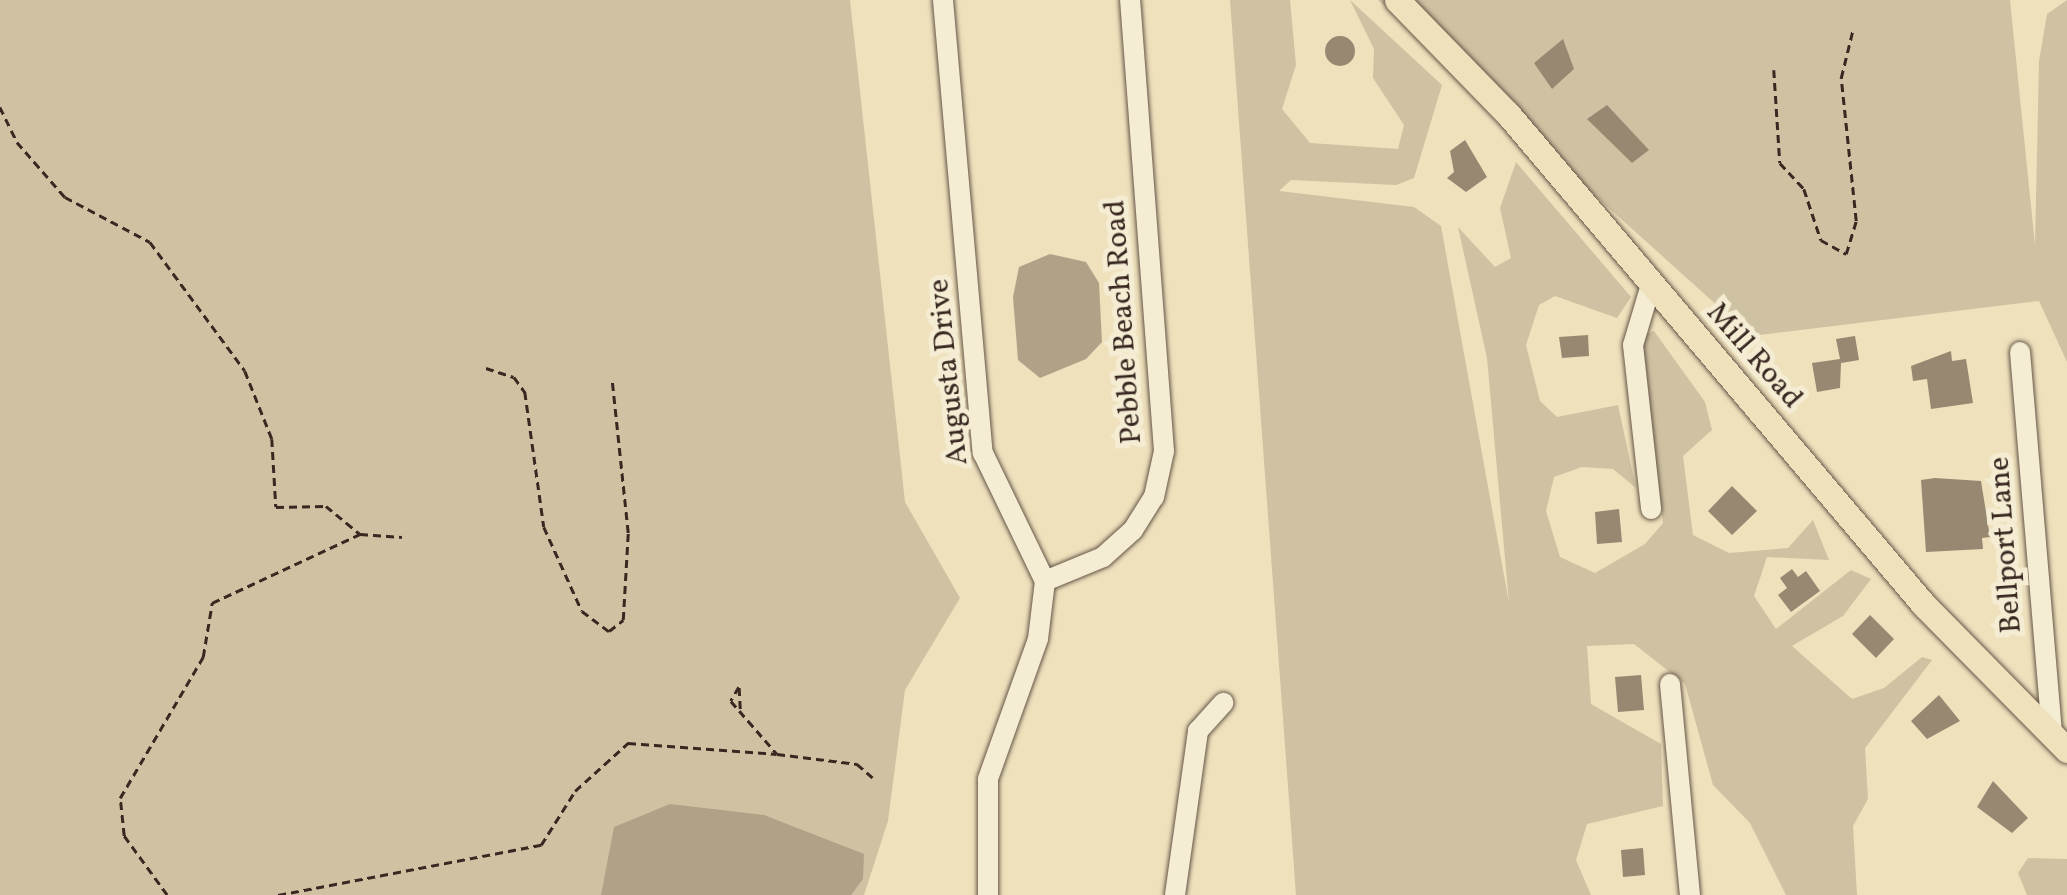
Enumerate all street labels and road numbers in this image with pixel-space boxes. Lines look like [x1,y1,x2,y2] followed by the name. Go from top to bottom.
[1098,199,1150,445] street label: Pebble Beach Road
[921,277,977,467] street label: Augusta Drive
[1698,296,1810,416] street label: Mill Road
[1982,455,2030,635] street label: Bellport Lane

